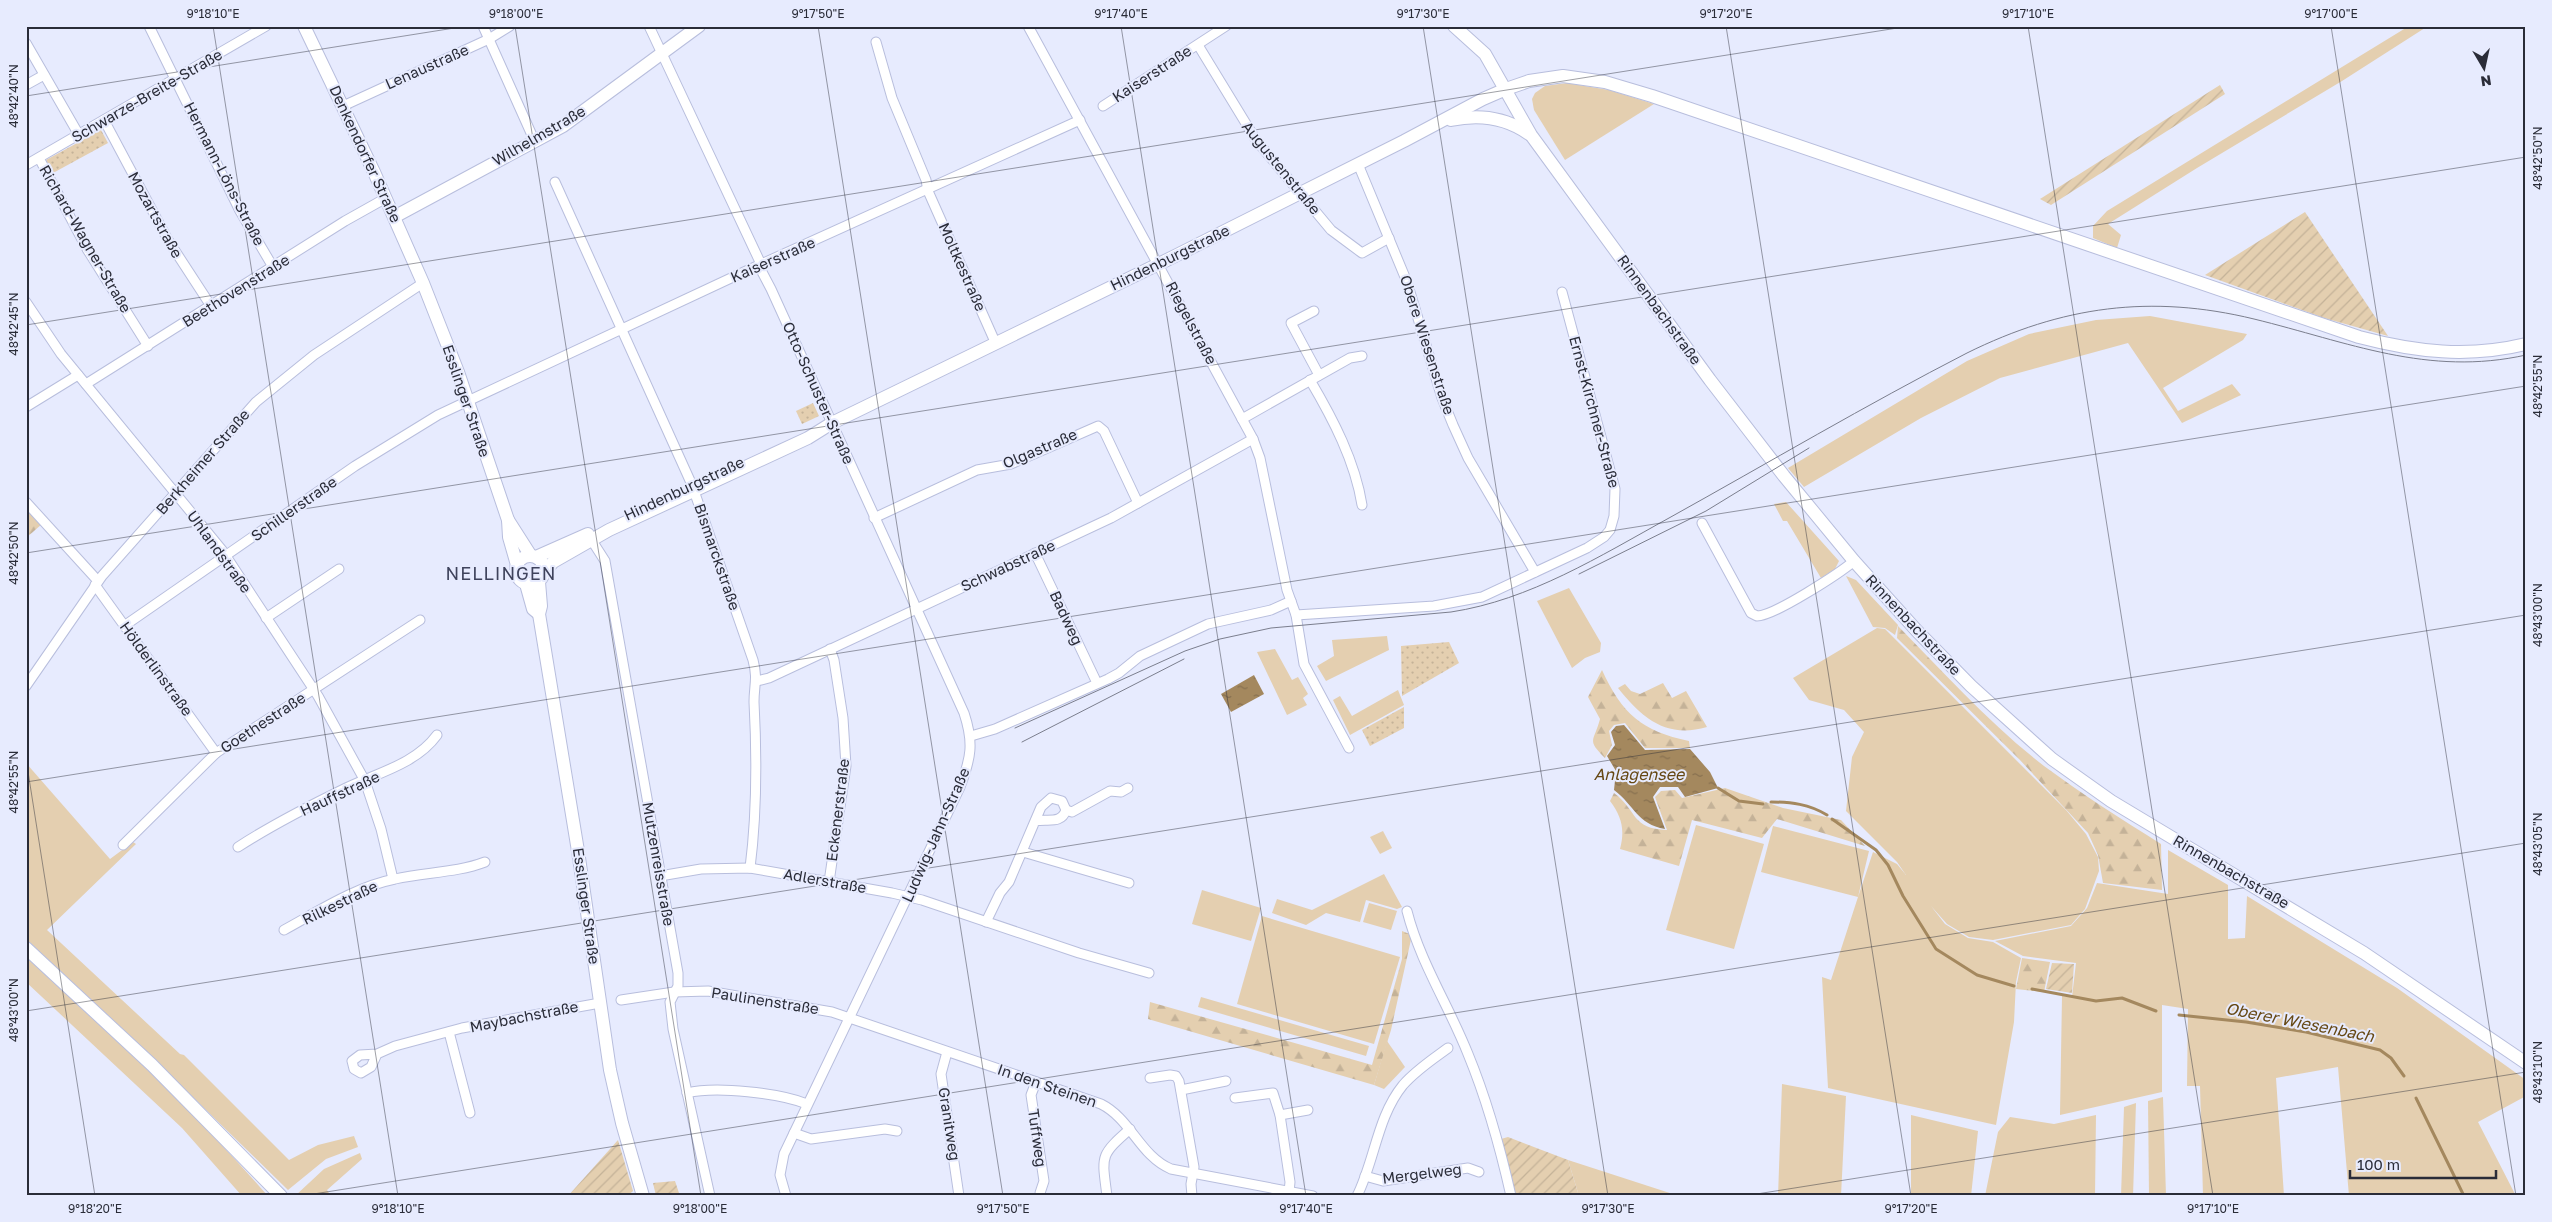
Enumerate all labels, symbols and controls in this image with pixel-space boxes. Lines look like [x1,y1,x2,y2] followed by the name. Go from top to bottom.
[187,6,239,21] text: 9°18'10"E
[489,6,543,21] text: 9°18'00"E
[791,6,845,21] text: 9°17'50"E
[1094,6,1148,21] text: 9°17'40"E
[1396,6,1450,21] text: 9°17'30"E
[1699,6,1753,21] text: 9°17'20"E
[2002,6,2054,21] text: 9°17'10"E
[2304,6,2358,21] text: 9°17'00"E
[382,40,471,92] street label: Lenaustraße
[1109,41,1195,105] street label: Kaiserstraße
[2460,42,2510,92] north arrow
[68,44,225,146] street label: Schwarze-Breite-Straße
[6,64,21,128] text: 48°42'40"N
[2480,72,2493,91] text: N
[326,82,406,225] street label: Denkendorfer Straße
[181,99,269,249] street label: Hermann-Löns-Straße
[489,101,589,169] street label: Wilhelmstraße
[1239,117,1325,218] street label: Augustenstraße
[2530,126,2545,190] text: 48°42'50"N
[36,161,136,316] street label: Richard-Wagner-Straße
[125,168,187,261] street label: Mozartstraße
[935,220,991,314] street label: Moltkestraße
[1107,220,1232,294] street label: Hindenburgstraße
[727,232,818,286] street label: Kaiserstraße
[179,250,293,330] street label: Beethovenstraße
[1614,251,1706,368] street label: Rinnenbachstraße
[1397,273,1459,417] street label: Obere Wiesenstraße
[1163,278,1221,367] street label: Riegelstraße
[6,292,21,356] text: 48°42'45"N
[779,319,859,467] street label: Otto-Schuster-Straße
[1566,334,1624,490] street label: Ernst-Kirchner-Straße
[439,342,495,459] street label: Esslinger Straße
[2530,355,2545,417] text: 48°42'55"N
[152,405,253,518] street label: Berkheimer Straße
[1000,424,1080,472] street label: Olgastraße
[621,452,747,524] street label: Hindenburgstraße
[247,472,340,544] street label: Schillerstraße
[691,501,745,613] street label: Bismarckstraße
[184,507,256,596] street label: Uhlandstraße
[6,521,21,585] text: 48°42'50"N
[958,535,1058,595] street label: Schwabstraße
[446,562,556,584] district label: NELLINGEN
[1862,570,1965,679] street label: Rinnenbachstraße
[2530,583,2545,647] text: 48°43'00"N
[1047,588,1087,648] street label: Badweg
[116,618,197,719] street label: Hölderlinstraße
[217,688,309,756] street label: Goethestraße
[6,751,21,813] text: 48°42'55"N
[822,757,852,862] street label: Eckenerstraße
[897,764,973,905] street label: Ludwig-Jahn-Straße
[1594,764,1686,784] water label: Anlagensee
[297,767,382,819] street label: Hauffstraße
[639,800,679,928] street label: Mutzenreisstraße
[2530,812,2545,876] text: 48°43'05"N
[2170,831,2293,912] street label: Rinnenbachstraße
[570,846,604,966] street label: Esslinger Straße
[782,864,868,896] street label: Adlerstraße
[299,876,380,928] street label: Rilkestraße
[6,978,21,1042] text: 48°43'00"N
[710,983,821,1017] street label: Paulinenstraße
[468,997,580,1035] street label: Maybachstraße
[2224,998,2377,1046] water label: Oberer Wiesenbach
[2530,1041,2545,1103] text: 48°43'10"N
[995,1060,1099,1110] street label: In den Steinen
[935,1086,965,1162] street label: Granitweg
[1025,1108,1051,1168] street label: Tuffweg
[2350,1147,2496,1179] scale bar
[2357,1155,2400,1173] text: 100 m
[1381,1159,1463,1187] street label: Mergelweg
[68,1201,122,1216] text: 9°18'20"E
[372,1201,424,1216] text: 9°18'10"E
[673,1201,727,1216] text: 9°18'00"E
[976,1201,1030,1216] text: 9°17'50"E
[1279,1201,1333,1216] text: 9°17'40"E
[1581,1201,1635,1216] text: 9°17'30"E
[1884,1201,1938,1216] text: 9°17'20"E
[2187,1201,2239,1216] text: 9°17'10"E

